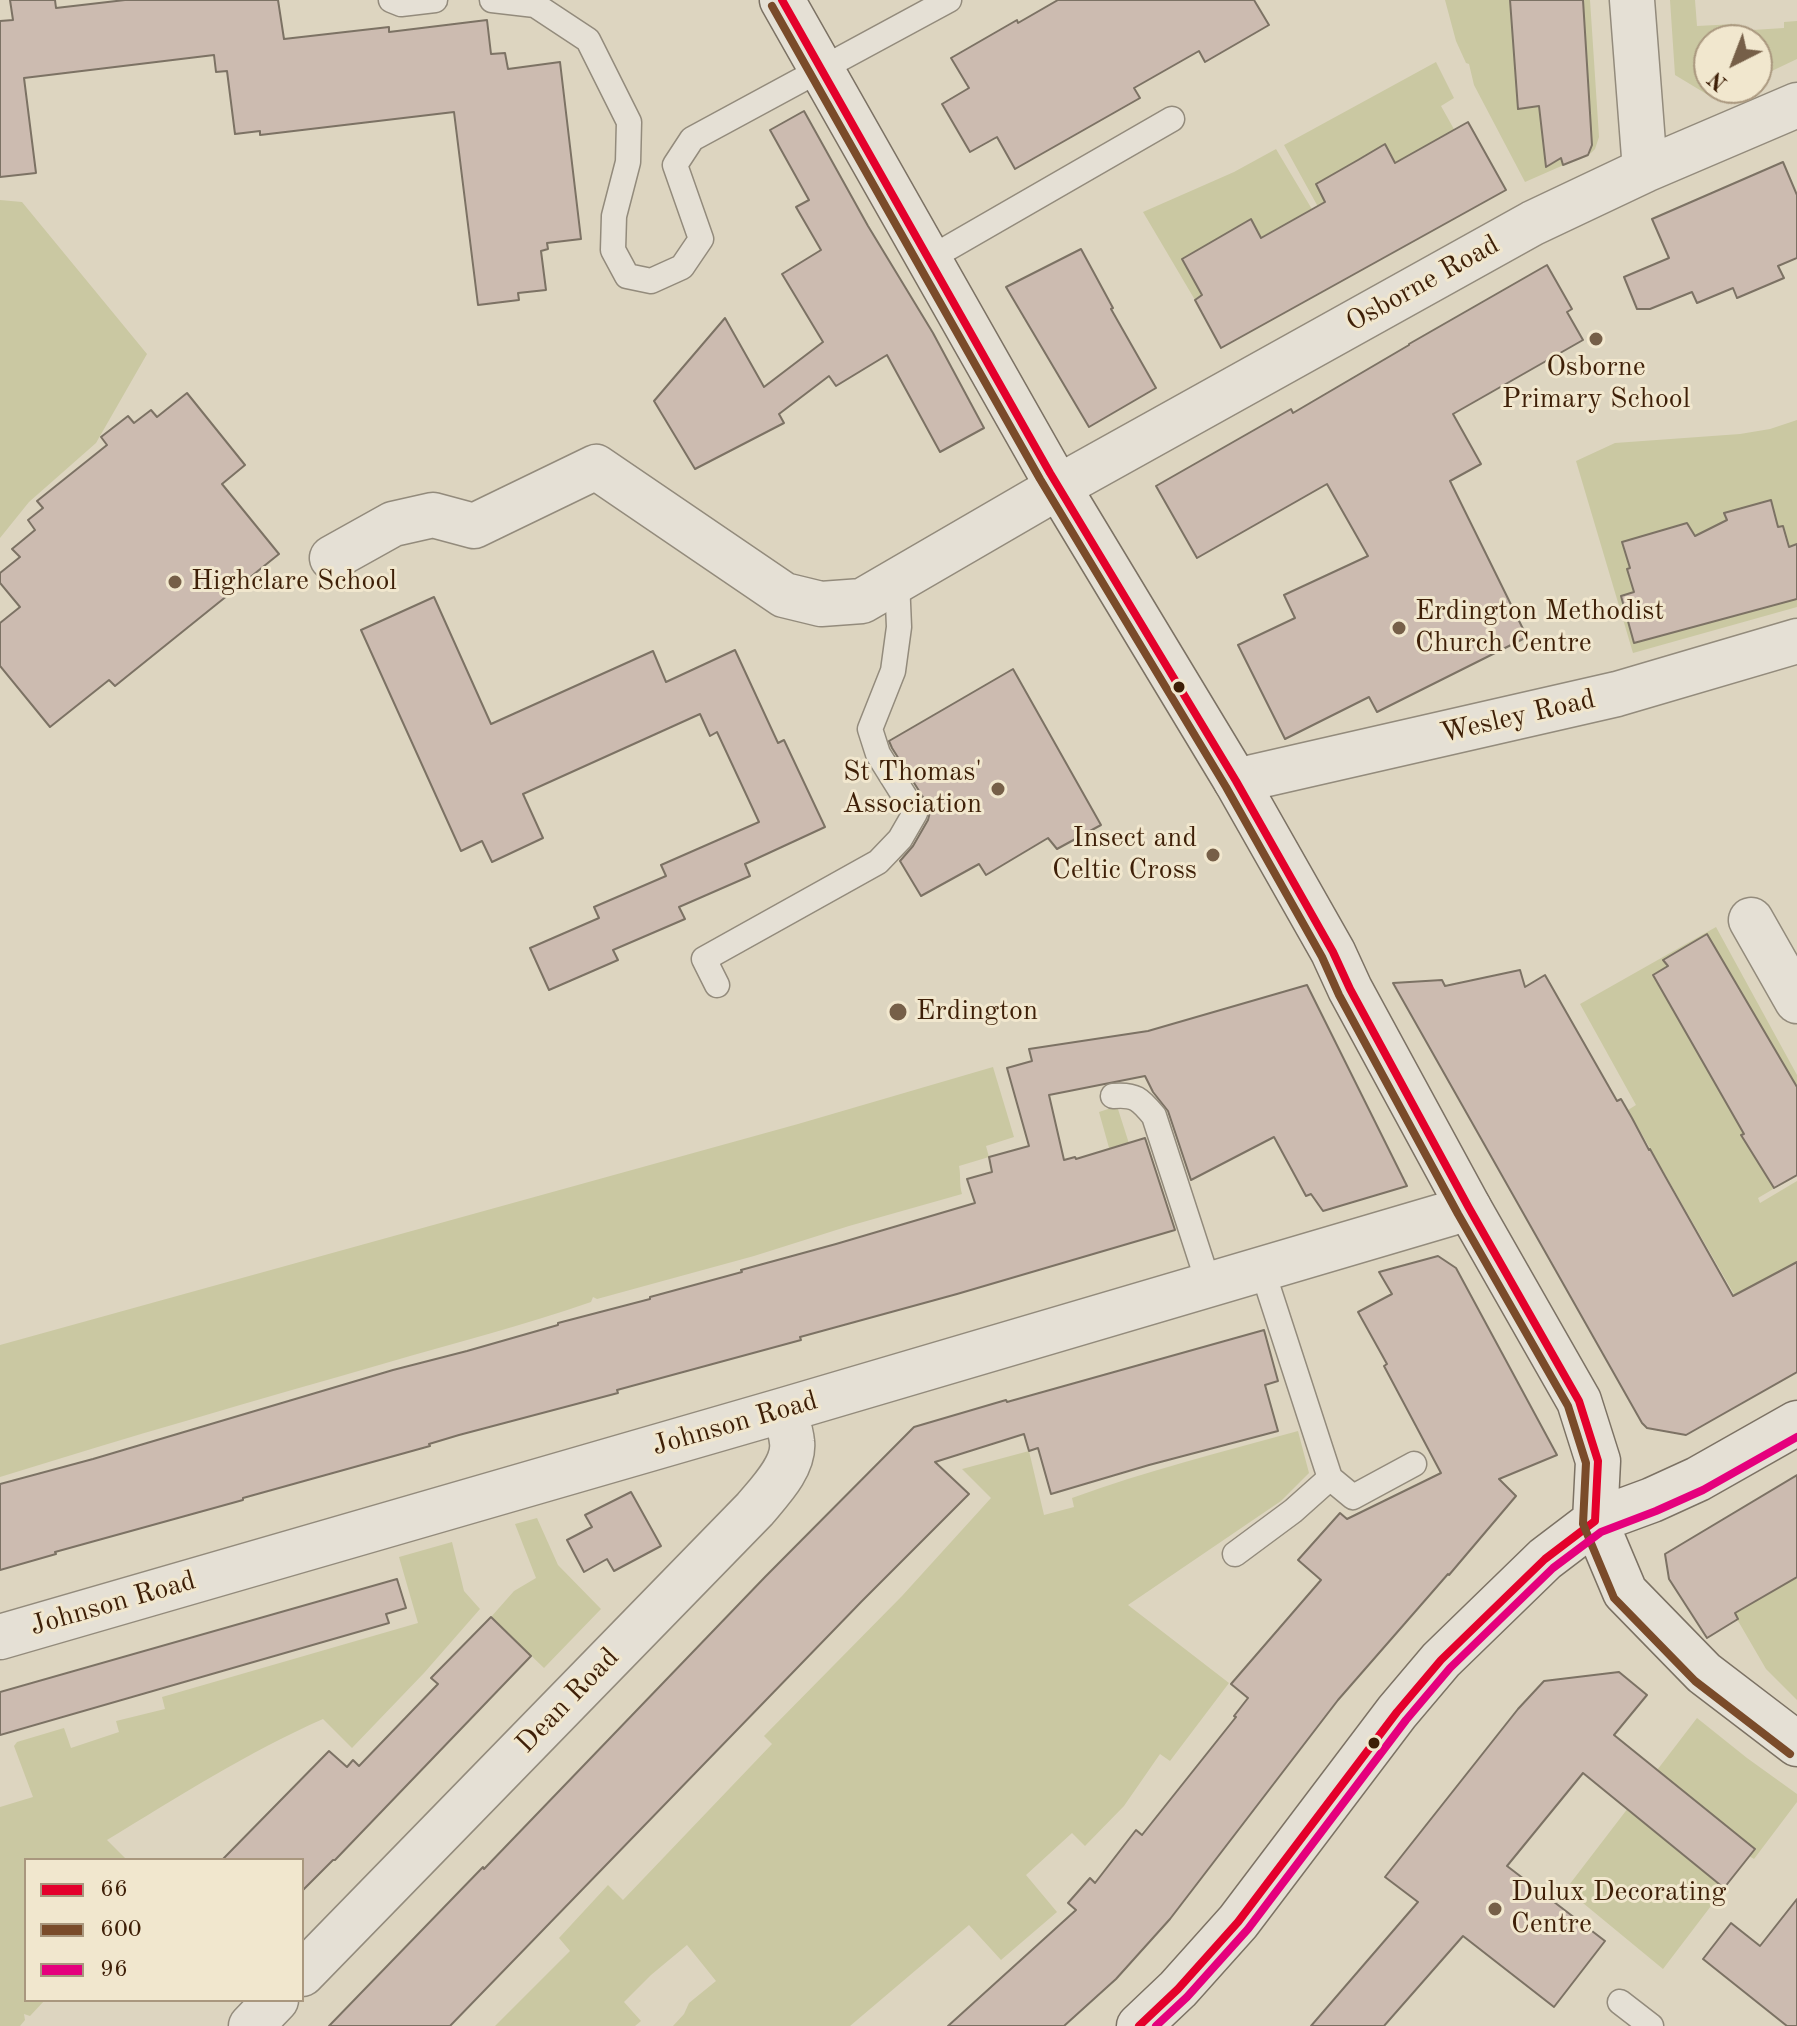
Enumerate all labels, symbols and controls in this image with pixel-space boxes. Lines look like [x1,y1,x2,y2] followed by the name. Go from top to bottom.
[1693,24,1773,104] north arrow
[1705,67,1732,94] text: N
[1341,228,1505,340] street label: Osborne Road
[1587,330,1605,348] marker: Osborne Primary School
[1502,351,1690,417] place label: Osborne Primary School
[191,565,397,599] place label: Highclare School
[166,573,184,591] marker: Highclare School
[1415,595,1664,661] place label: Erdington Methodist Church Centre
[1390,619,1408,637] marker: Erdington Methodist Church Centre
[1171,679,1187,695] unlabelled marker
[1437,683,1599,751] street label: Wesley Road
[842,756,982,822] place label: St Thomas' Association
[989,780,1007,798] marker: St Thomas' Association
[1052,822,1197,888] place label: Insect and Celtic Cross
[1204,846,1222,864] marker: Insect and Celtic Cross
[916,995,1038,1029] place label: Erdington
[887,1001,909,1023] marker: Erdington
[648,1384,822,1464] street label: Johnson Road
[26,1564,200,1644] street label: Johnson Road
[509,1641,627,1761] street label: Dean Road
[1366,1735,1382,1751] unlabelled marker
[24,1858,304,2002] legend
[1511,1876,1726,1942] place label: Dulux Decorating Centre
[100,1878,128,1902] text: 66
[1486,1900,1504,1918] marker: Dulux Decorating Centre
[100,1918,142,1942] text: 600
[100,1958,128,1982] text: 96

